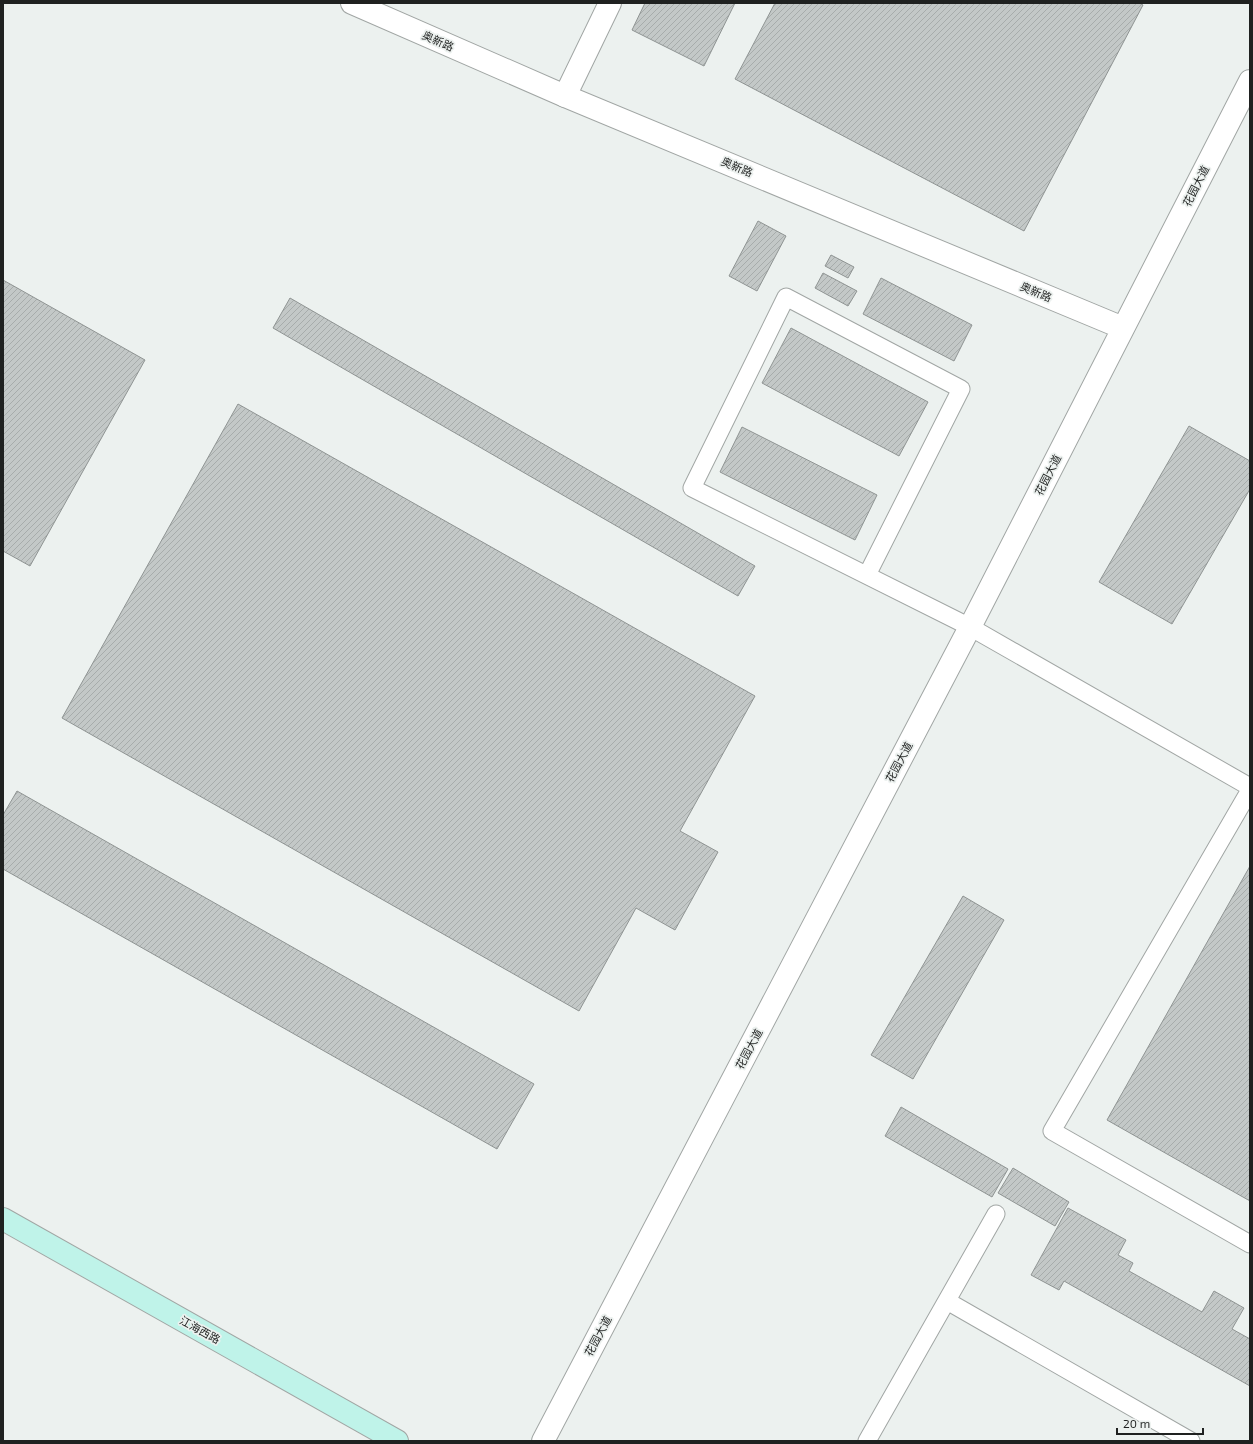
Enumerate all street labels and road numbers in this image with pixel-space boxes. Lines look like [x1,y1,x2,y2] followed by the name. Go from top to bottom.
[420,28,456,53] street label: 奥新路
[719,154,755,179] street label: 奥新路
[1180,163,1211,208] street label: 花园大道
[1018,279,1054,304] street label: 奥新路
[1032,452,1063,497] street label: 花园大道
[882,739,915,784] street label: 花园大道
[732,1026,765,1071] street label: 花园大道
[178,1313,223,1346] street label: 江海西路
[581,1313,614,1358] street label: 花园大道

